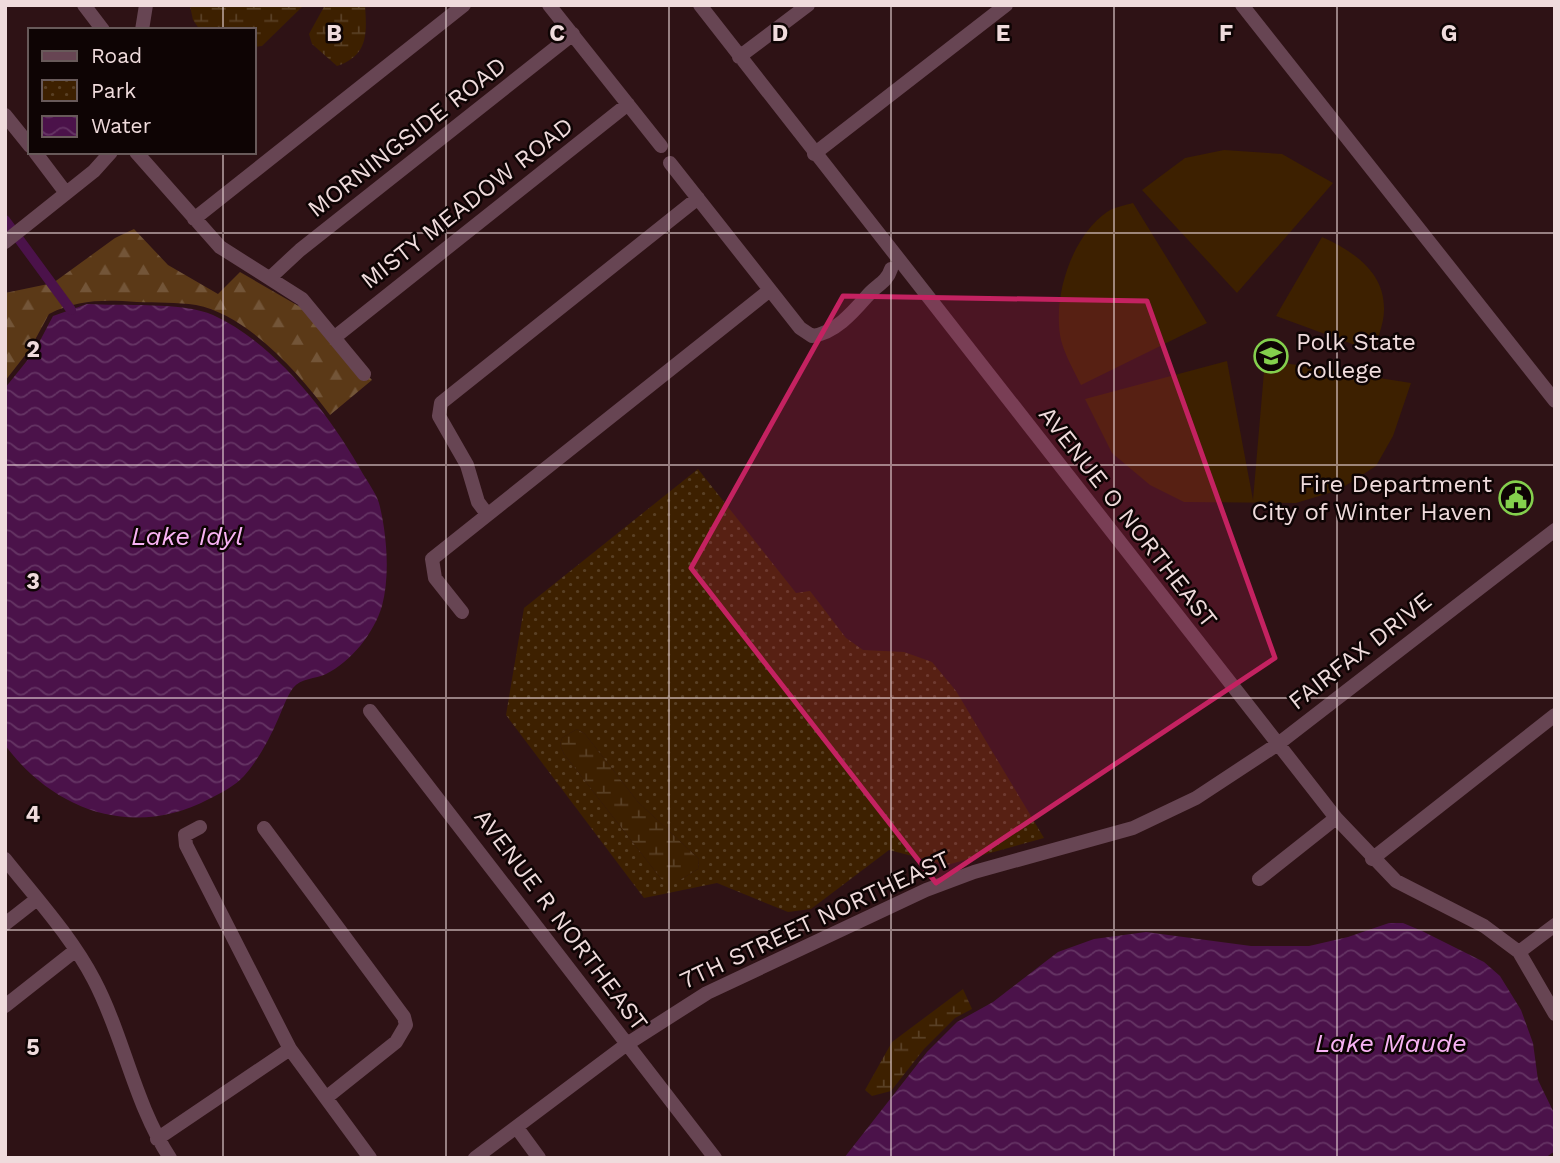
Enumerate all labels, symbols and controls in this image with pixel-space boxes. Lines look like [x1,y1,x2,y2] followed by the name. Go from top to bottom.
[326,20,342,47] text: B
[549,20,565,47] text: C
[772,20,788,47] text: D
[996,20,1010,47] text: E
[1219,20,1233,47] text: F
[1441,20,1457,47] text: G
[28,28,256,154] legend
[91,43,142,68] text: Road
[302,51,512,223] street label: MORNINGSIDE ROAD
[91,78,136,103] text: Park
[355,111,579,295] street label: MISTY MEADOW ROAD
[91,113,152,138] text: Water
[1296,328,1416,384] place label: Polk State College
[26,336,40,363] text: 2
[1252,337,1290,375] school or university icon: Polk State College
[1033,401,1223,633] street label: AVENUE O NORTHEAST
[1252,470,1492,526] place label: Fire Department City of Winter Haven
[1497,479,1535,517] public building icon: Fire Department City of Winter Haven
[131,521,243,551] water label: Lake Idyl
[26,568,40,595] text: 3
[1283,586,1437,716] street label: FAIRFAX DRIVE
[26,801,41,828] text: 4
[468,803,654,1037] street label: AVENUE R NORTHEAST
[675,845,955,995] street label: 7TH STREET NORTHEAST
[1315,1028,1467,1058] water label: Lake Maude
[26,1034,40,1061] text: 5

